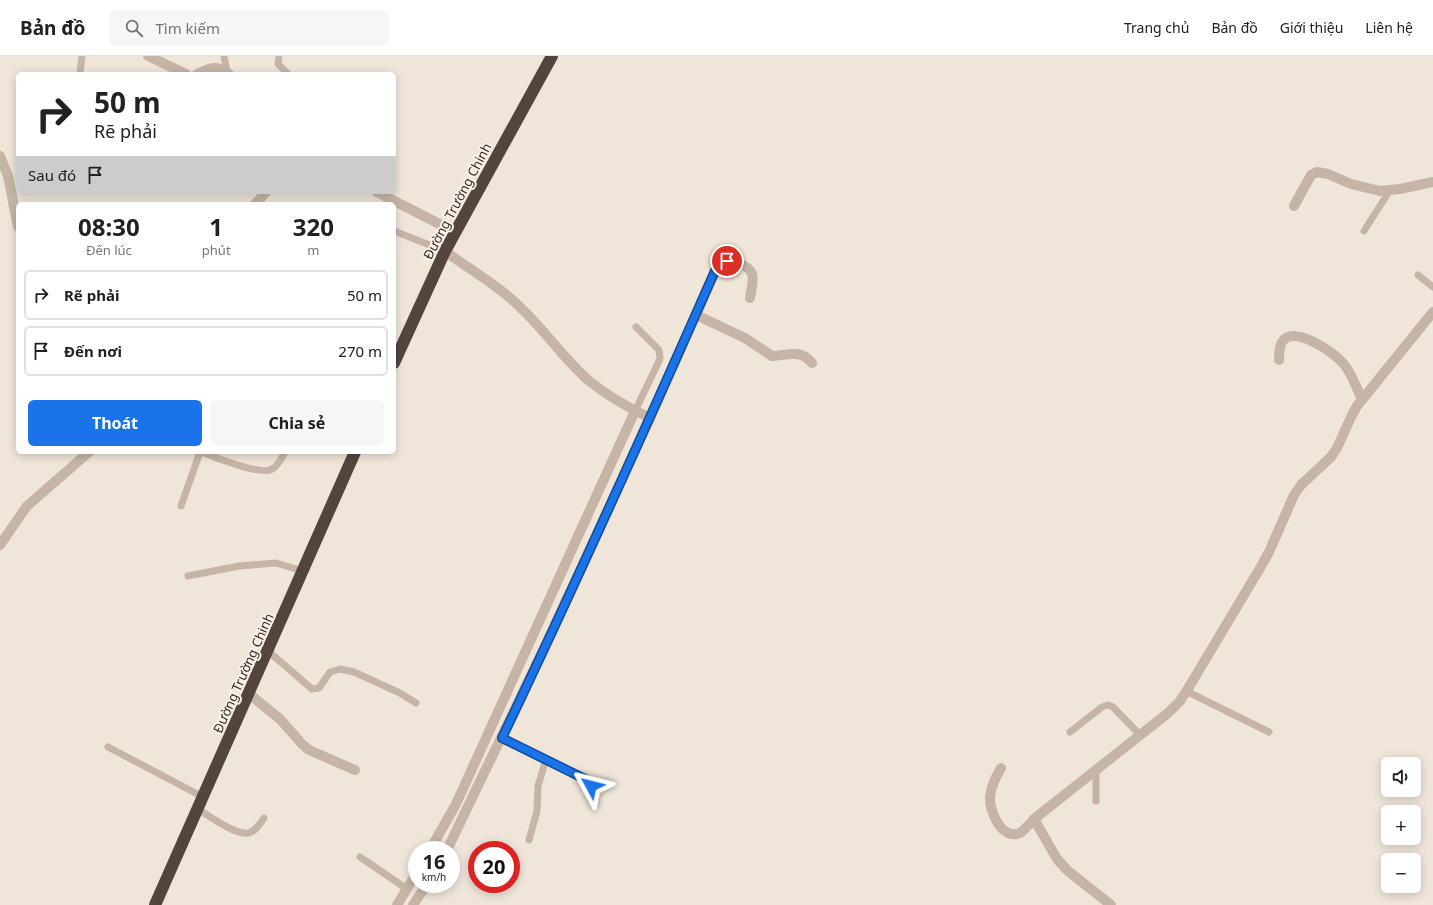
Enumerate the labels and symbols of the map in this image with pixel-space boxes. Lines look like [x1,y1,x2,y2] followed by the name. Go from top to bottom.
[419,140,495,262] street label: Đường Trường Chinh
[710,244,744,278] pin
[208,610,278,736] street label: Đường Trường Chinh
[570,765,612,807] position arrow
[468,841,520,893] speed limit sign: 20

